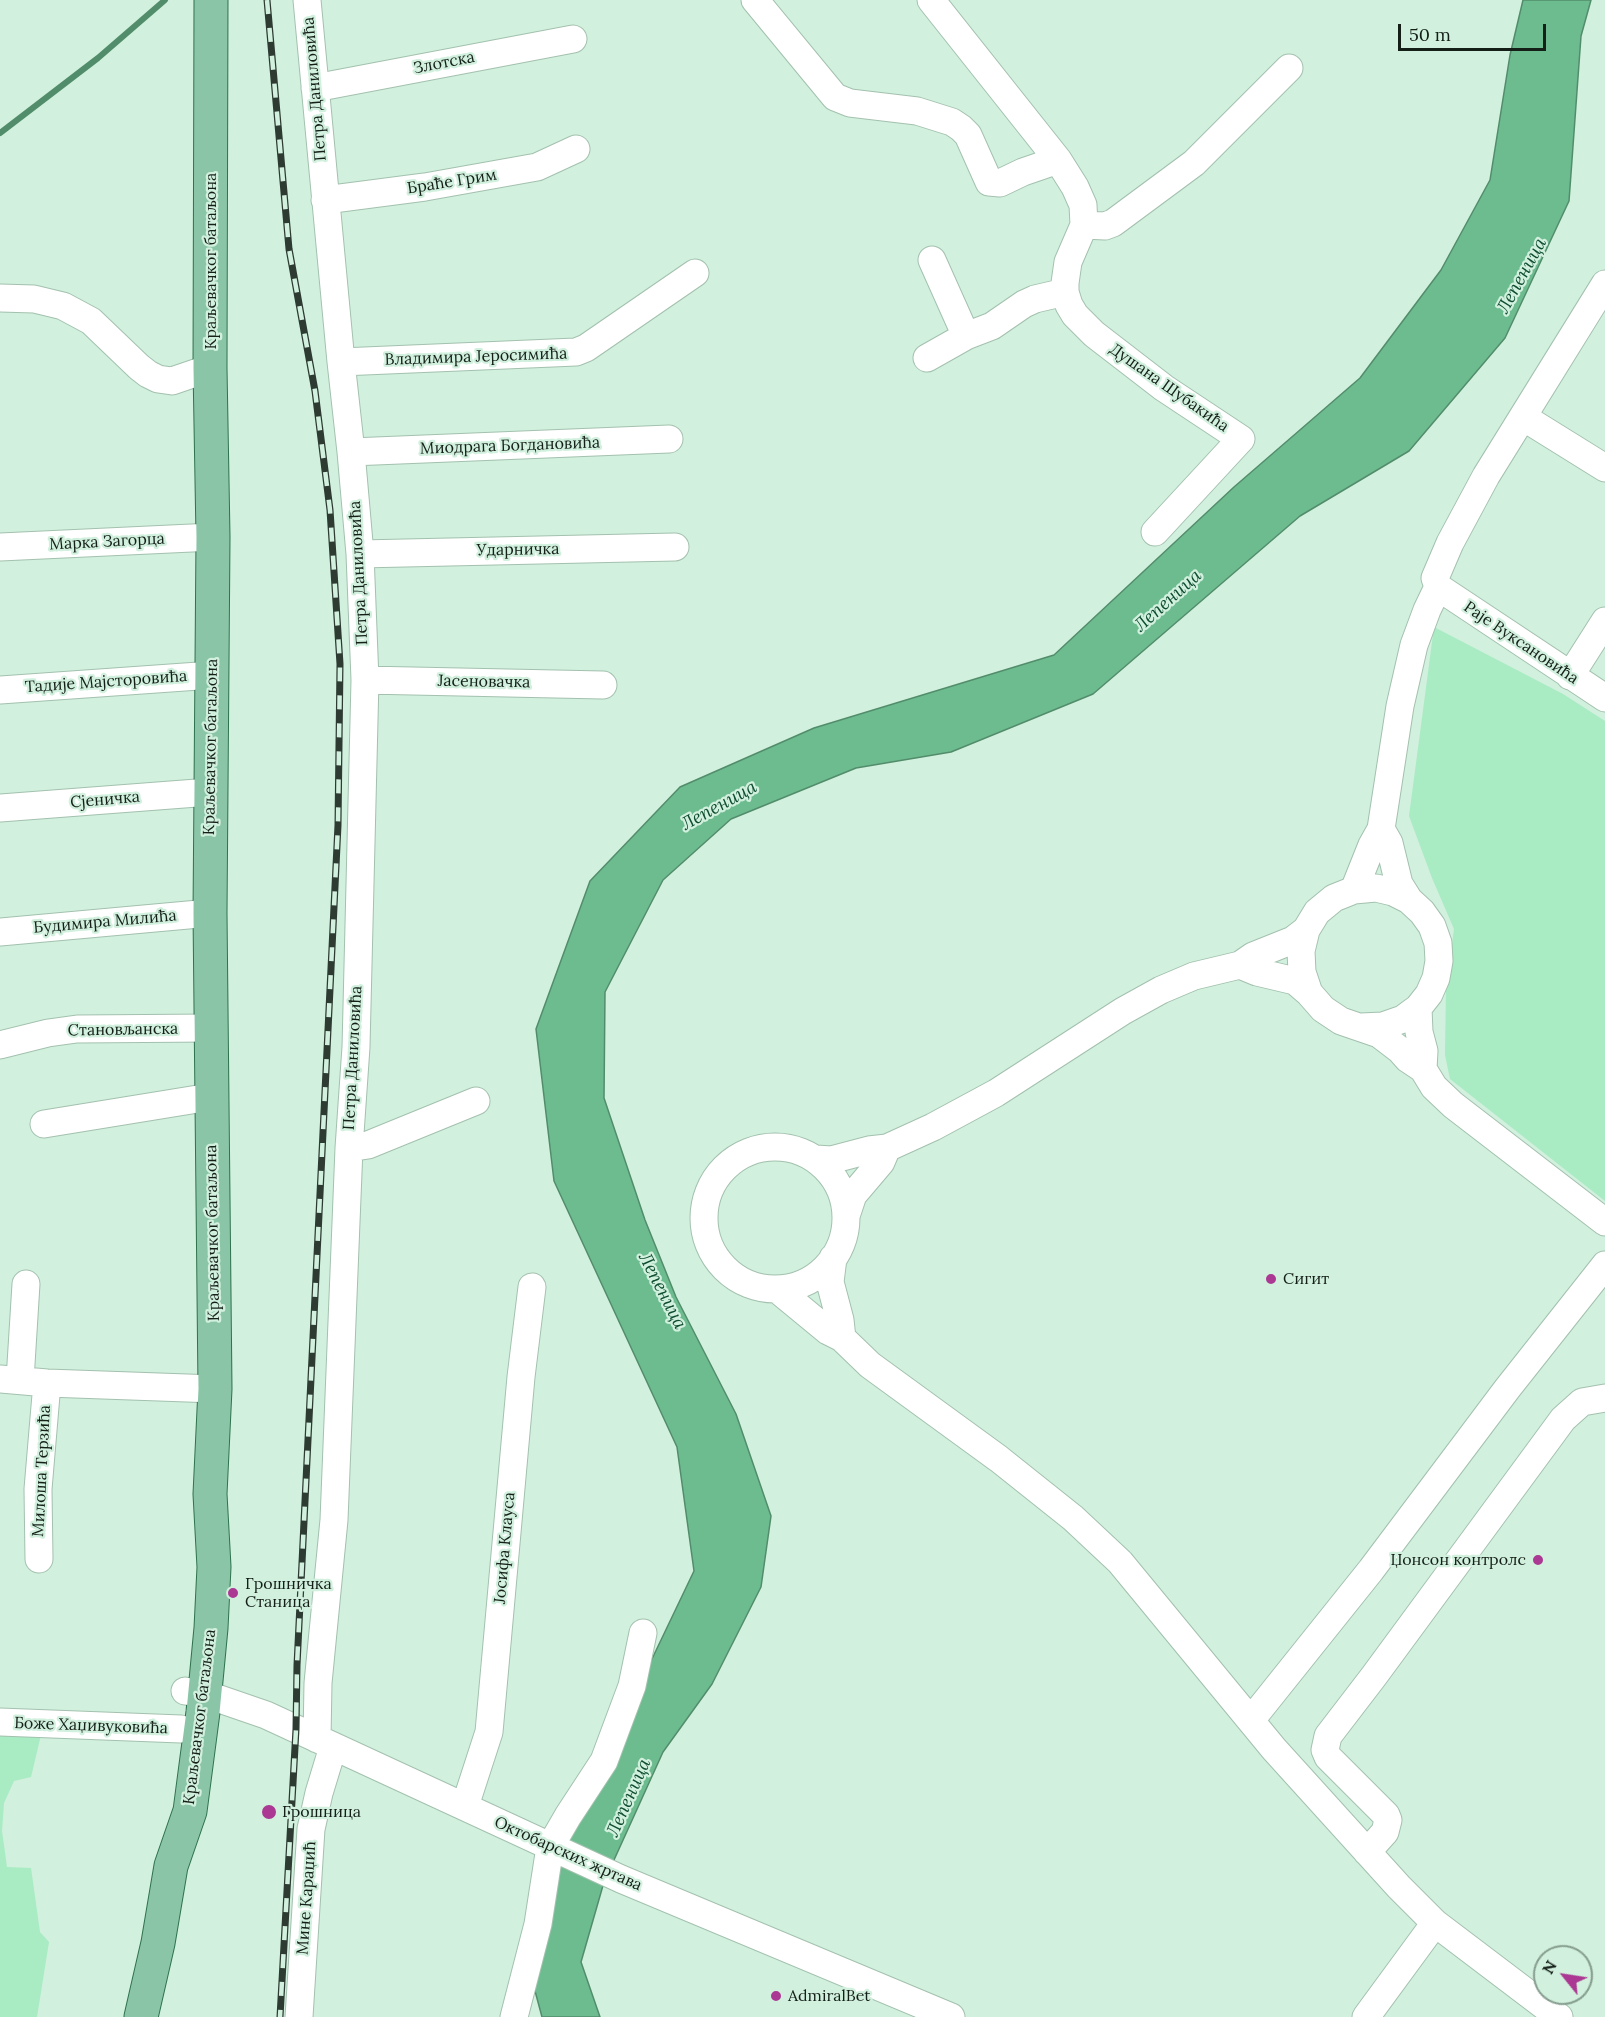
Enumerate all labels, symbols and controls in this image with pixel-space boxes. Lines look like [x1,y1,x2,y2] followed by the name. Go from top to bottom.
[1401,12,1550,50] scale bar
[299,16,331,162] street label: Петра Даниловића
[1409,23,1451,46] text: 50 m
[412,48,476,78] street label: Злотска
[406,165,498,199] street label: Браће Грим
[201,173,221,349] street label: Краљевачког батаљона
[1492,234,1552,318] water label: Лепеница
[1106,340,1232,436] street label: Душана Шубакића
[384,344,568,370] street label: Владимира Јеросимића
[420,433,600,459] street label: Миодрага Богдановића
[346,500,372,646] street label: Петра Даниловића
[49,529,165,555] street label: Марка Загорца
[476,540,560,560] street label: Ударничка
[1130,565,1206,637] water label: Лепеница
[1460,598,1582,688] street label: Раје Вуксановића
[200,658,222,836] street label: Краљевачког батаљона
[24,667,188,697] street label: Тадије Мајсторовића
[437,672,531,692] street label: Јасеновачка
[677,776,761,836] water label: Лепеница
[69,787,141,813] street label: Сјеничка
[33,906,177,938] street label: Будимира Милића
[340,985,366,1131] street label: Петра Даниловића
[68,1019,178,1041] street label: Становљанска
[202,1144,224,1322] street label: Краљевачког батаљона
[634,1249,690,1333] water label: Лепеница
[1283,1269,1329,1289] place label: Сигит
[1264,1272,1278,1286] marker: Сигит
[29,1404,55,1538] street label: Милоша Терзића
[491,1491,519,1605] street label: Јосифа Клауса
[1390,1550,1526,1570] place label: Џонсон контролс
[1531,1553,1545,1567] marker: Џонсон контролс
[245,1574,332,1612] place label: Грошничка Станица
[226,1586,240,1600] marker: Грошничка Станица
[180,1628,220,1806] street label: Краљевачког батаљона
[14,1714,168,1738] street label: Боже Хаџивуковића
[602,1756,656,1840] water label: Лепеница
[282,1802,361,1822] place label: Грошница
[260,1803,278,1821] marker: Грошница
[491,1813,645,1895] street label: Октобарских жртава
[293,1840,321,1956] street label: Мине Караџић
[1533,1945,1593,2005] north arrow
[1537,1957,1561,1977] text: N
[788,1986,870,2006] place label: AdmiralBet
[769,1989,783,2003] marker: AdmiralBet

